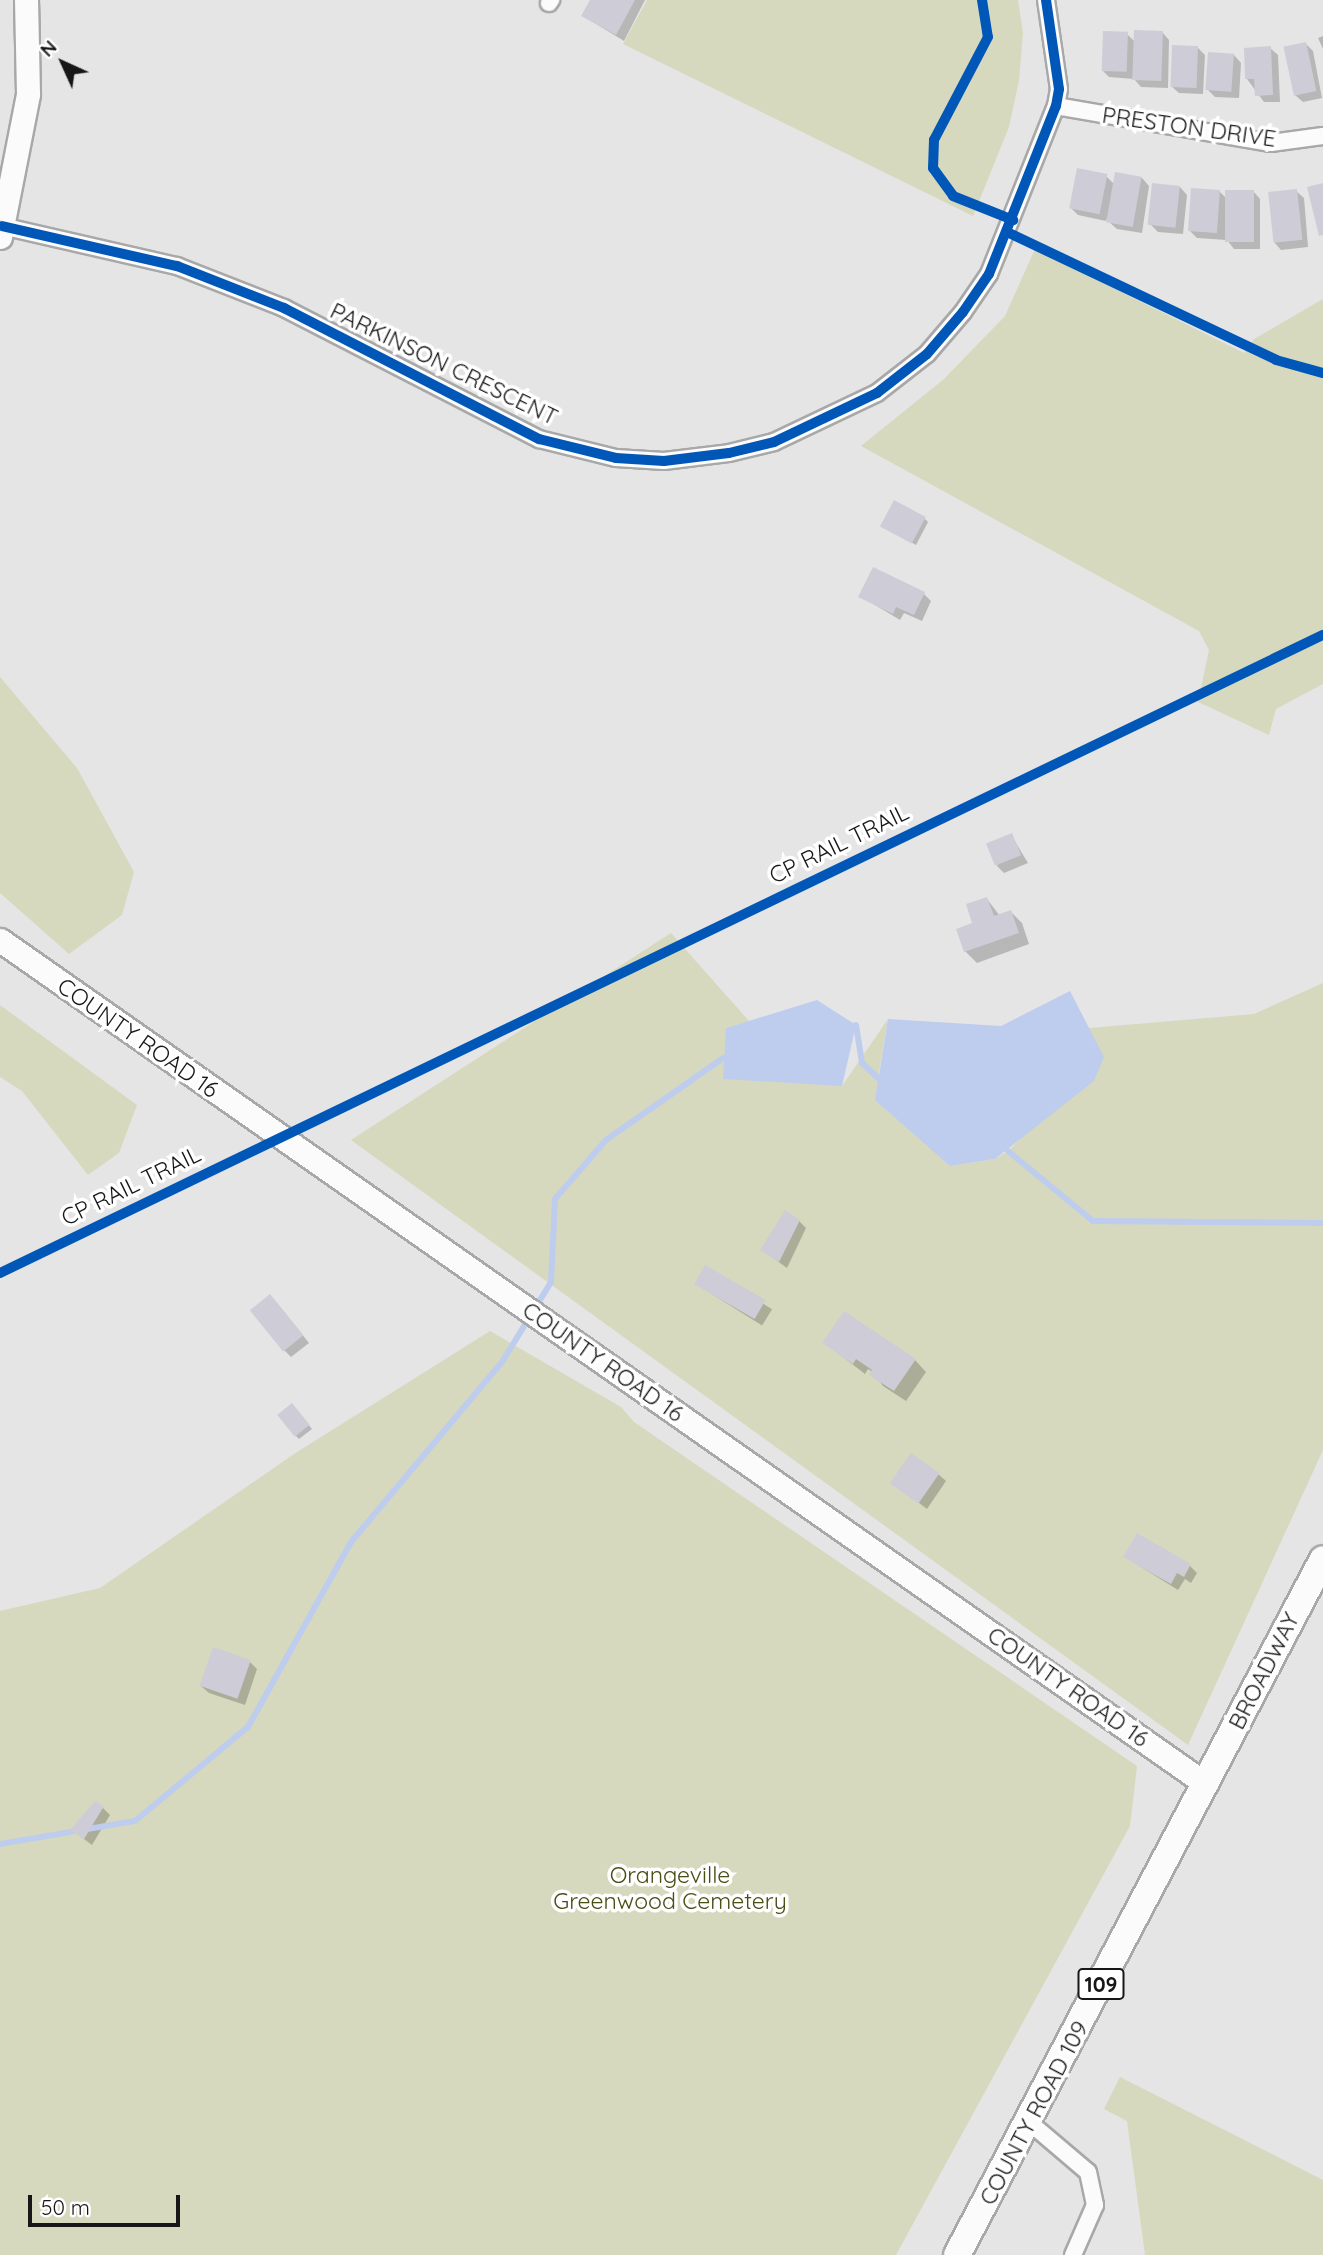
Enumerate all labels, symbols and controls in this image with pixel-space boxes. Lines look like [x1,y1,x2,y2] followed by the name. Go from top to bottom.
[28,28,98,98] north arrow
[35,35,62,62] text: N
[1100,101,1278,153] street label: PRESTON DRIVE
[326,297,562,431] street label: PARKINSON CRESCENT
[765,798,913,890] street label: CP RAIL TRAIL
[52,972,224,1104] street label: COUNTY ROAD 16
[57,1140,205,1232] street label: CP RAIL TRAIL
[517,1296,689,1428] street label: COUNTY ROAD 16
[1223,1608,1305,1734] street label: BROADWAY
[982,1621,1154,1753] street label: COUNTY ROAD 16
[553,1861,787,1915] park label: Orangeville Greenwood Cemetery
[1076,1966,1126,2002] road number: 109
[974,2016,1094,2210] street label: COUNTY ROAD 109
[32,2182,184,2226] scale bar
[41,2194,90,2220] text: 50 m

